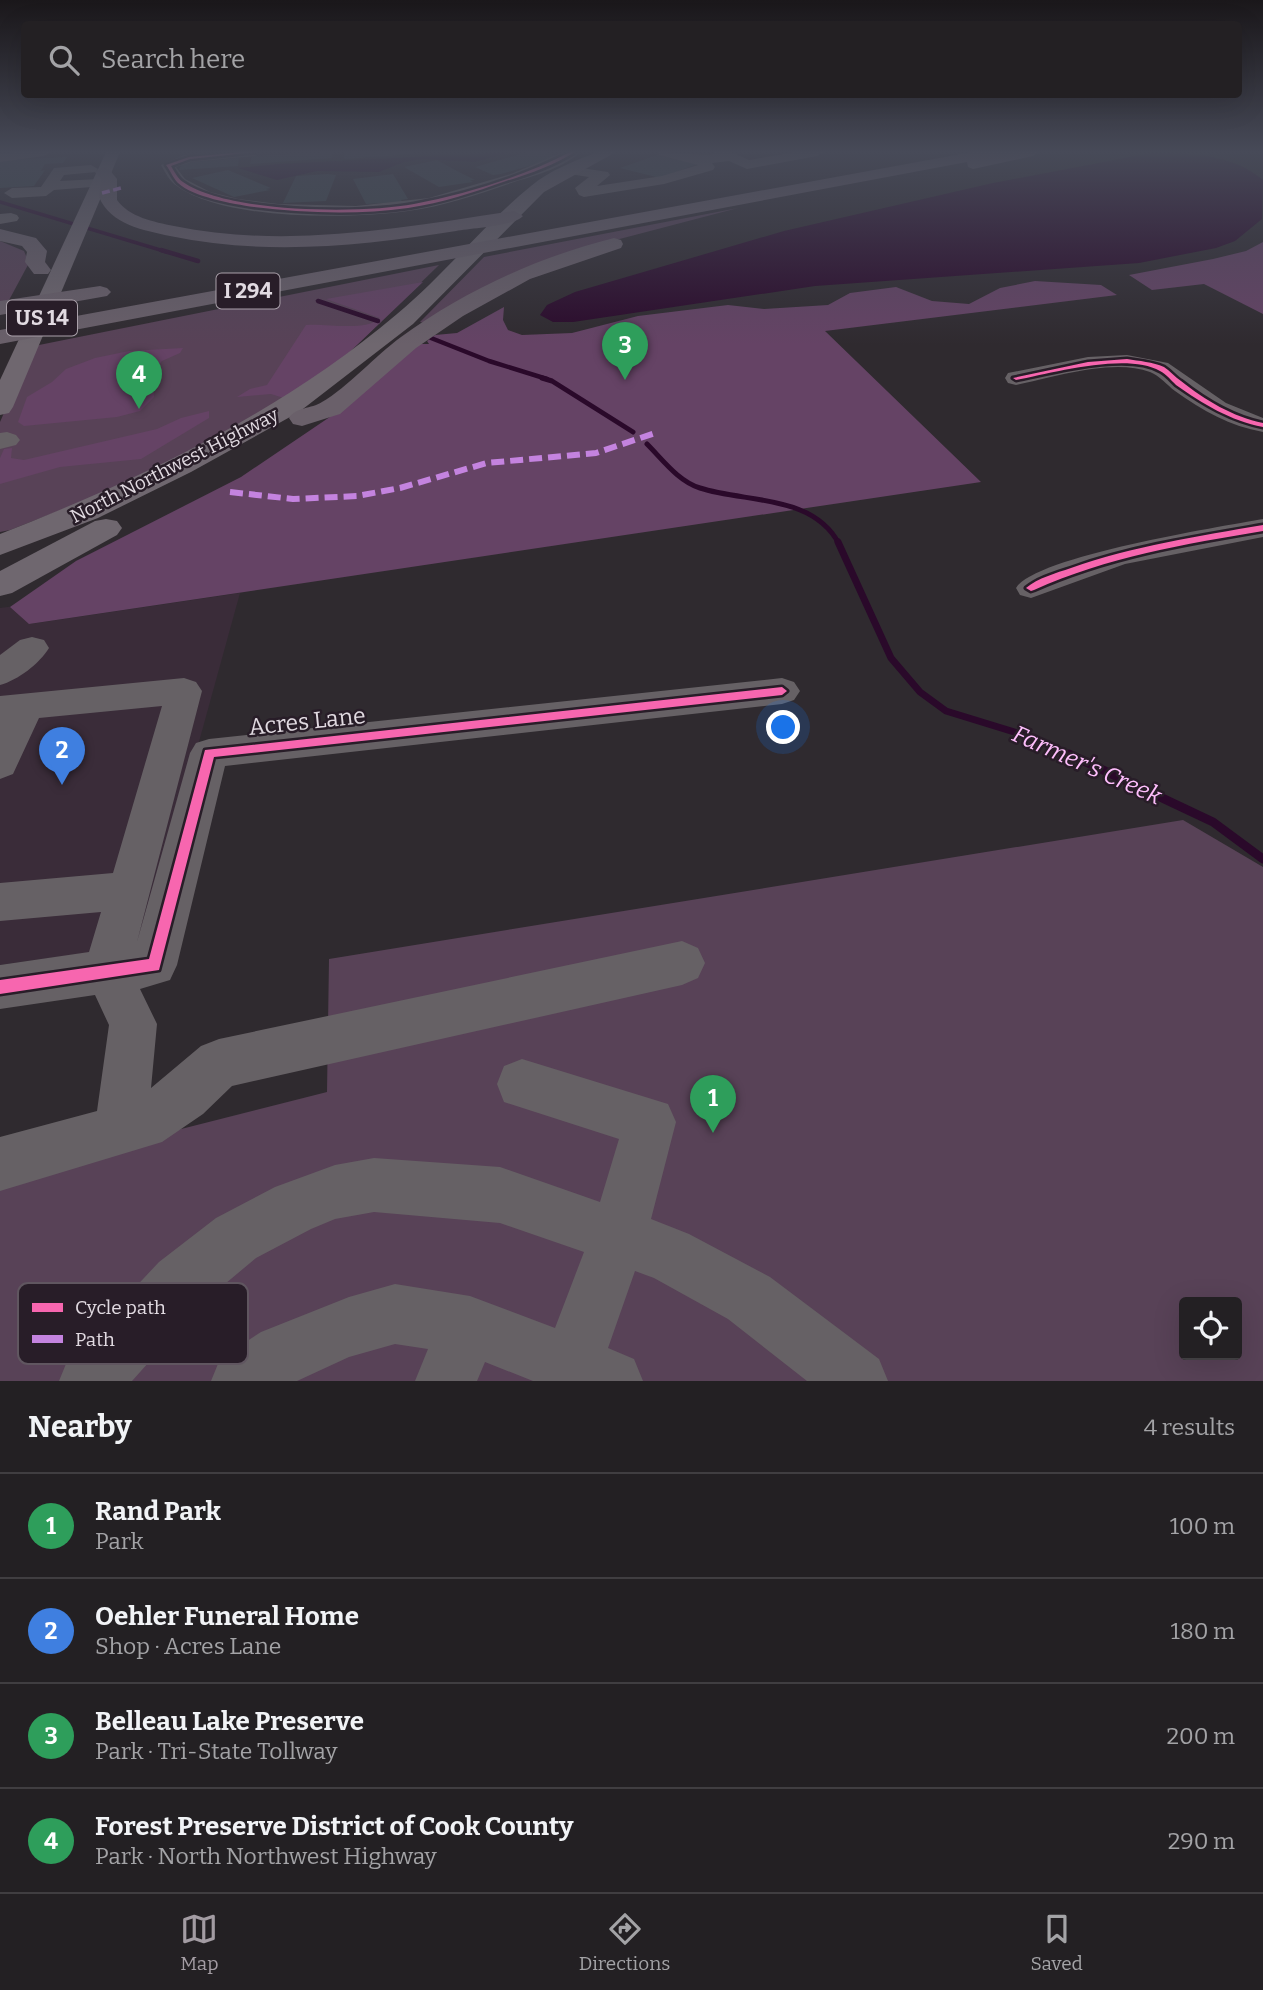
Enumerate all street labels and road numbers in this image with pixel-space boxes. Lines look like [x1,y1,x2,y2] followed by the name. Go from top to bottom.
[216,274,280,308] road number: I 294
[7,300,77,336] road number: US 14
[66,402,283,528] street label: North Northwest Highway
[247,701,367,741] street label: Acres Lane

